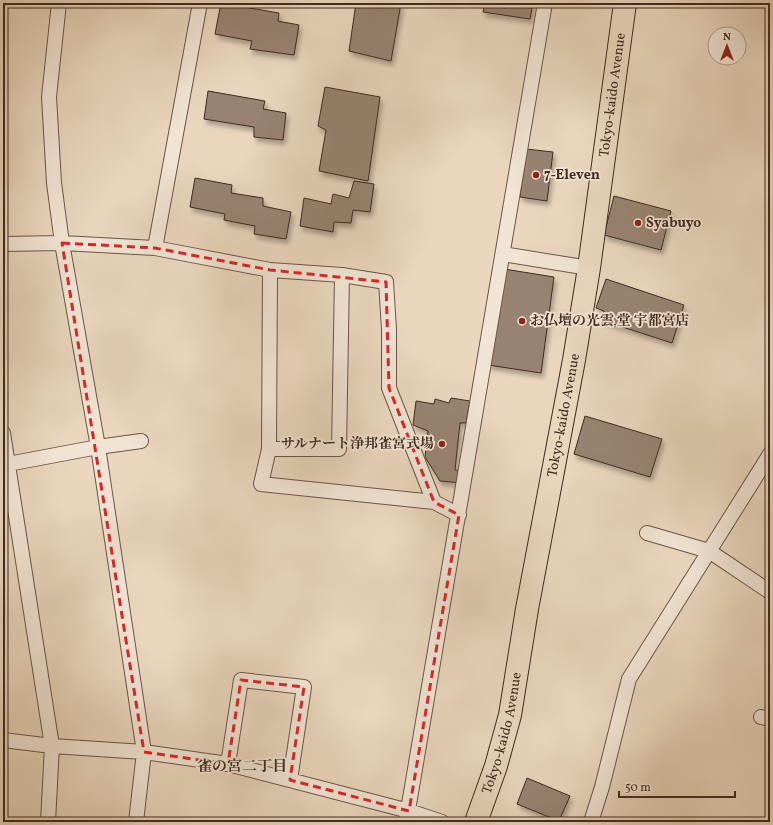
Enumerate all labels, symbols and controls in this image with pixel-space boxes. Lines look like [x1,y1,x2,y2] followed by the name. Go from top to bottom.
[707,26,747,66] north arrow
[723,30,731,45] text: N
[595,31,630,158] street label: Tokyo-kaido Avenue
[544,166,600,185] place label: 7-Eleven
[531,170,541,180] marker: 7-Eleven
[646,214,701,233] place label: Syabuyo
[633,218,643,228] marker: Syabuyo
[530,312,690,331] place label: お仏壇の光雲 堂 宇都宮店
[517,316,527,326] marker: お仏壇の光雲 堂 宇都宮店
[543,352,584,478] street label: Tokyo-kaido Avenue
[281,435,434,454] place label: サルナート浄邦雀宮式場
[437,439,447,449] marker: サルナート浄邦雀宮式場
[477,670,526,797] street label: Tokyo-kaido Avenue
[197,757,287,778] district label: 雀の宮二丁目
[619,773,735,799] scale bar
[625,780,651,796] text: 50 m

